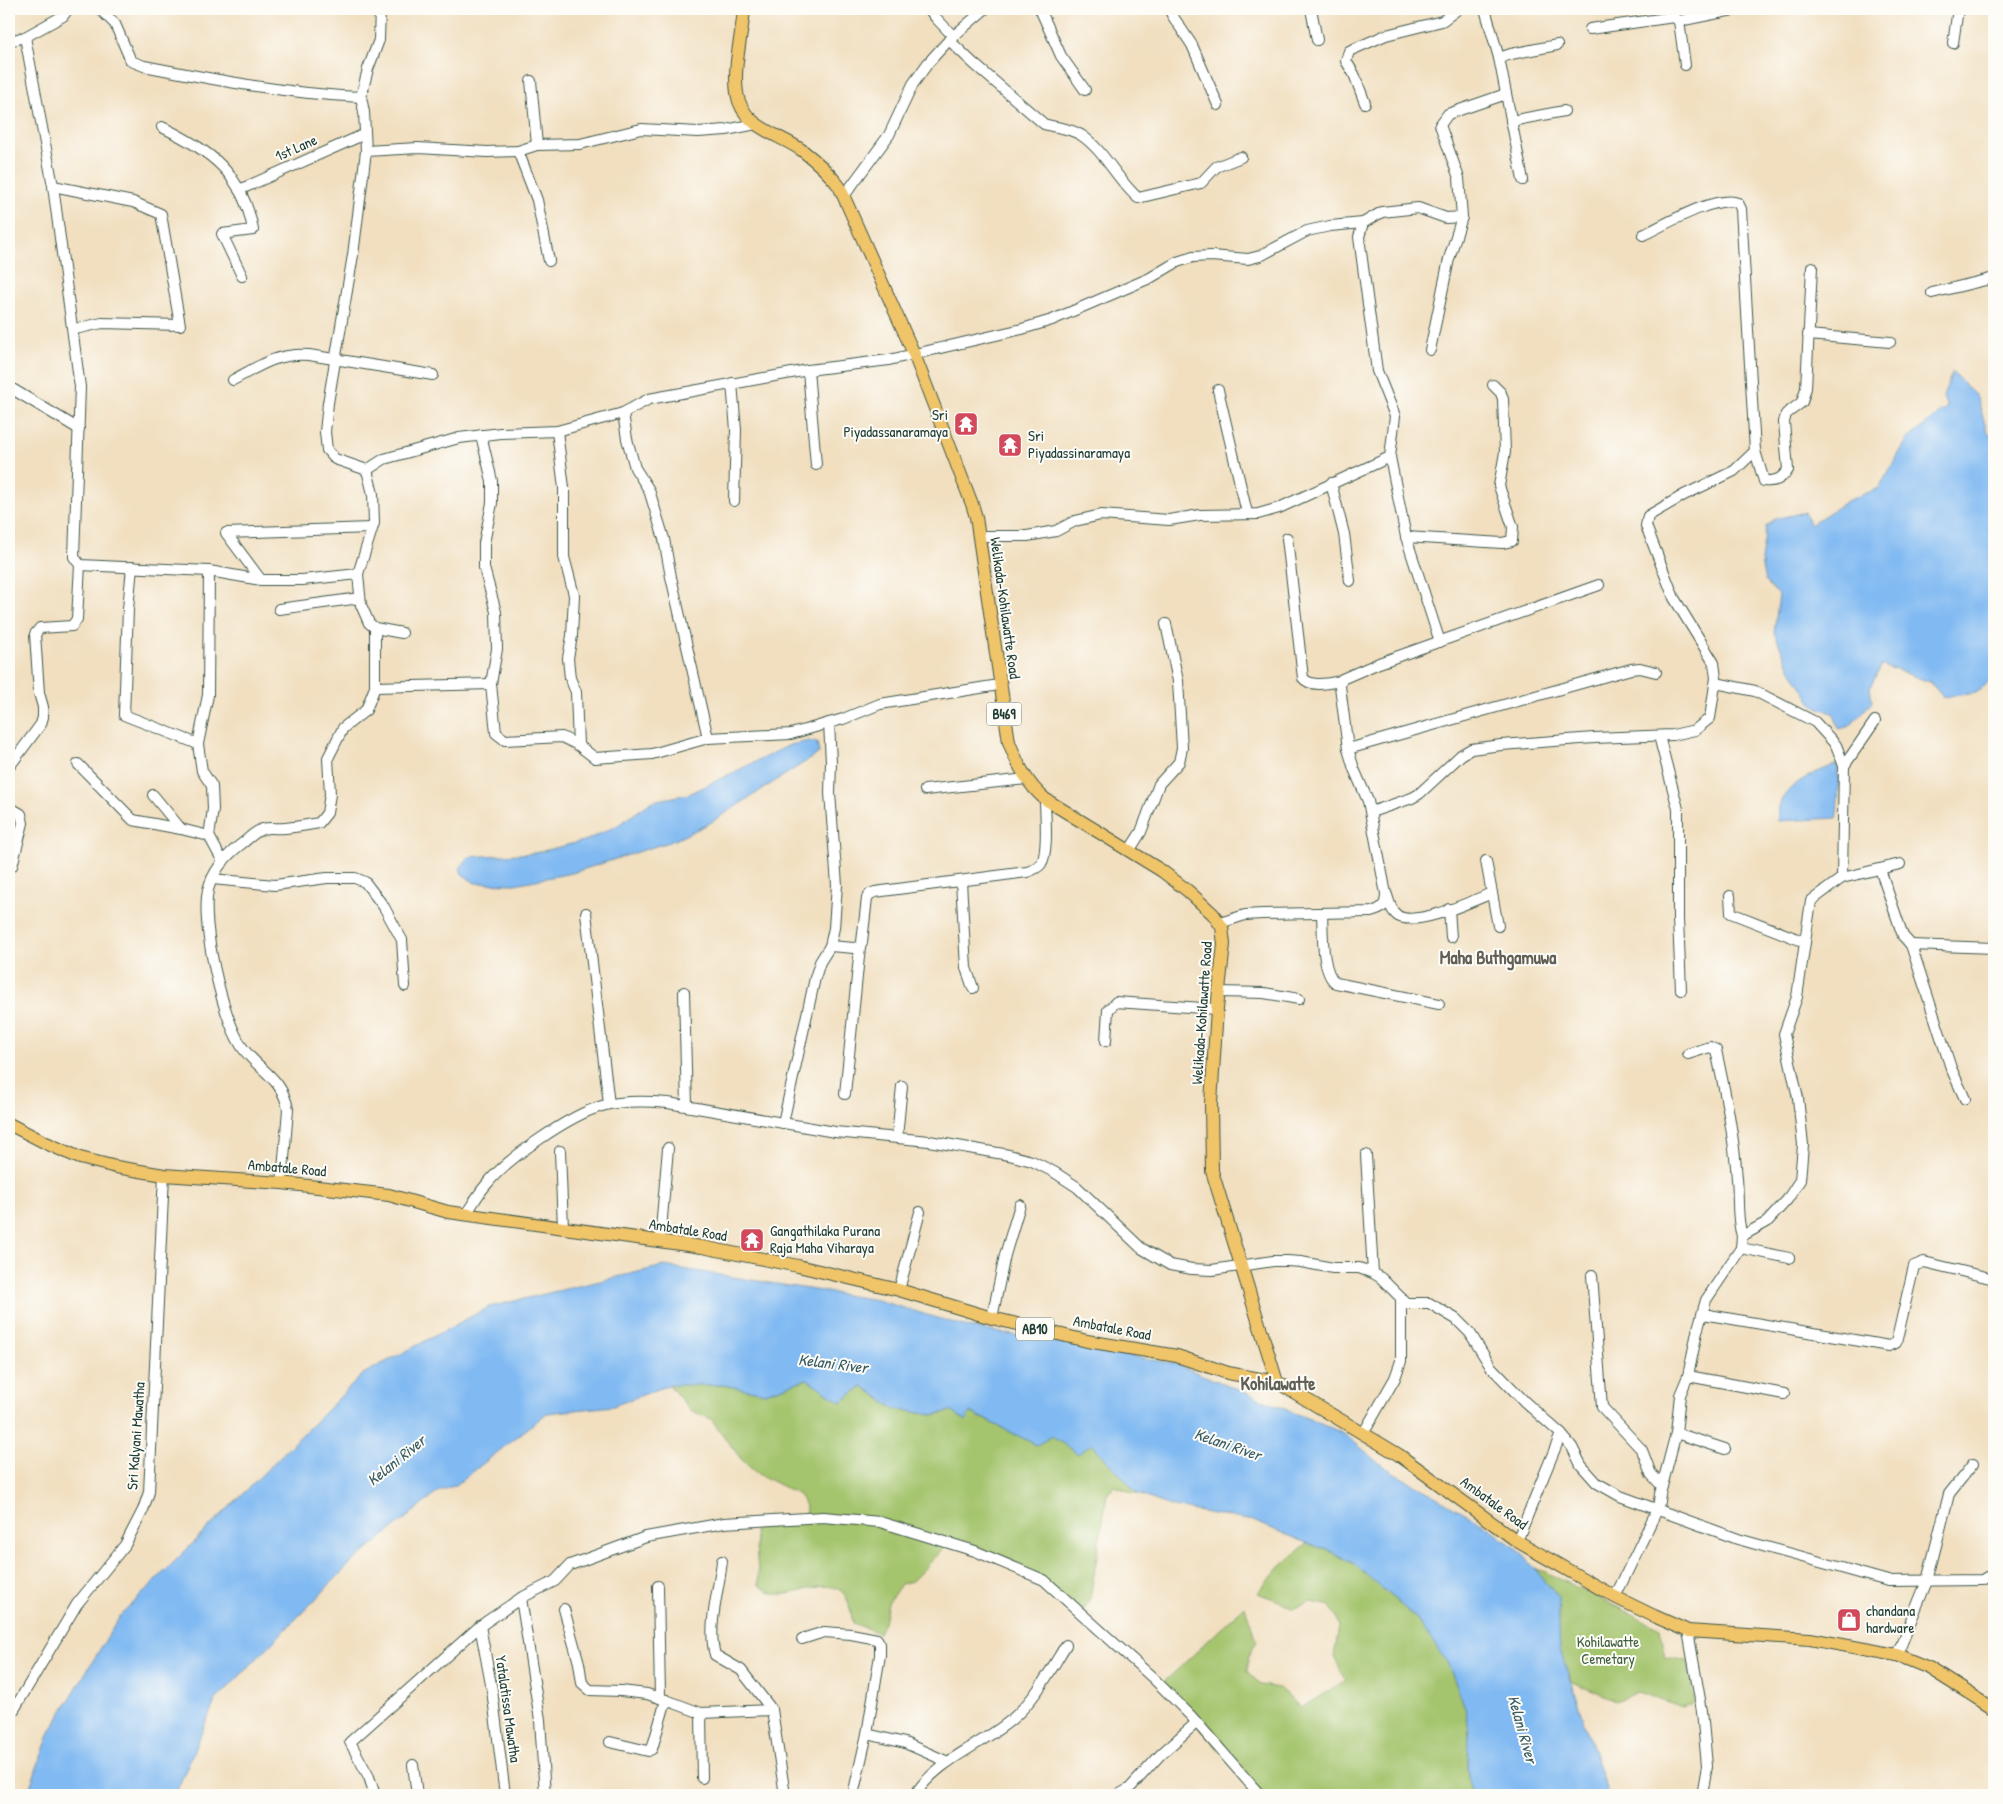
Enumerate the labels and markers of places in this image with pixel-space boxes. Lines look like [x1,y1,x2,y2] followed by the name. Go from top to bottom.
[843,404,948,442] place label: Sri Piyadassanaramaya
[953,411,979,437] temple icon: Sri Piyadassanaramaya
[1028,425,1130,463] place label: Sri Piyadassinaramaya
[997,432,1023,458] temple icon: Sri Piyadassinaramaya
[770,1220,880,1258] place label: Gangathilaka Purana Raja Maha Viharaya
[739,1227,765,1253] temple icon: Gangathilaka Purana Raja Maha Viharaya
[1866,1600,1915,1638] place label: chandana hardware
[1836,1607,1862,1633] shop icon: chandana hardware

